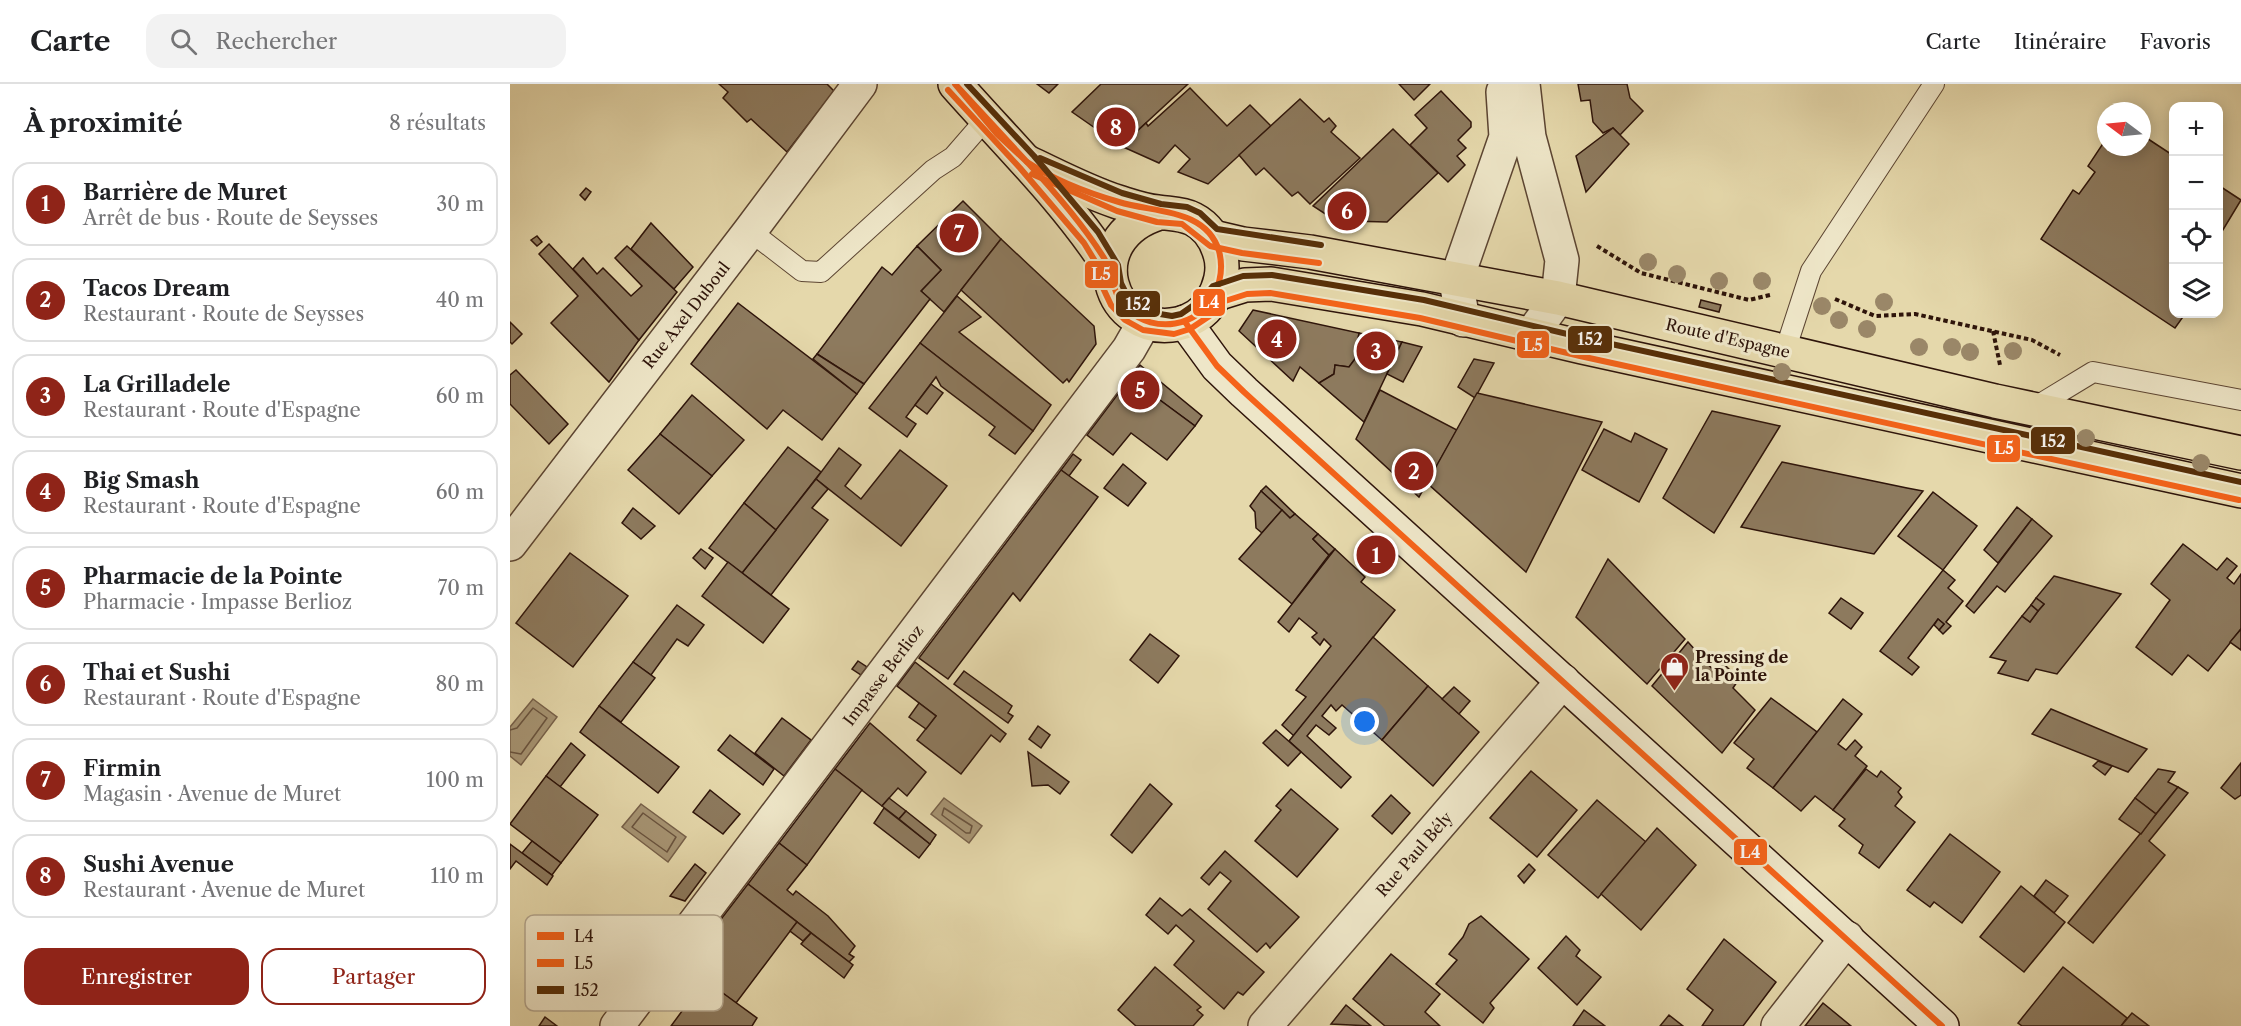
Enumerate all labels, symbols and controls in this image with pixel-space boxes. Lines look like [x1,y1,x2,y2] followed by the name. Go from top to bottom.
[146,14,566,68] search box
[30,24,110,58] text: Carte
[167,25,200,58] icon: search
[215,28,337,55] text: Rechercher
[1925,29,1981,54] text: Carte
[2014,29,2107,54] text: Itinéraire
[2140,29,2211,54] text: Favoris
[2097,102,2151,156] north arrow
[2169,102,2223,318] map controls
[2169,102,2223,156] button: +
[1096,104,1136,150] pin: 8
[24,107,183,139] text: À proximité
[389,111,486,135] text: 8 résultats
[2169,156,2223,210] button: −
[83,179,287,206] text: Barrière de Muret
[1328,188,1366,234] pin: 6
[41,192,50,216] text: 1
[436,192,484,216] text: 30 m
[83,206,378,230] text: Arrêt de bus · Route de Seysses
[940,210,978,256] pin: 7
[2169,210,2223,264] button: locate
[638,258,734,372] street label: Rue Axel Duboul
[1084,260,1119,289] line badge: L5
[1091,264,1111,284] text: L5
[2169,264,2223,318] button: layers
[83,275,230,302] text: Tacos Dream
[40,288,51,312] text: 2
[436,288,484,312] text: 40 m
[1192,288,1226,317] line badge: L4
[1115,290,1161,318] line badge: 152
[1199,292,1219,312] text: L4
[1125,294,1151,314] text: 152
[83,302,364,326] text: Restaurant · Route de Seysses
[1664,314,1792,362] street label: Route d'Espagne
[1258,316,1296,362] pin: 4
[1567,325,1613,354] line badge: 152
[1356,328,1396,374] pin: 3
[1577,329,1603,349] text: 152
[1516,330,1550,359] line badge: L5
[1523,335,1543,355] text: L5
[1120,368,1160,412] pin: 5
[83,371,230,398] text: La Grilladele
[40,384,51,408] text: 3
[436,384,484,408] text: 60 m
[83,398,361,422] text: Restaurant · Route d'Espagne
[2030,426,2076,455] line badge: 152
[2040,431,2066,451] text: 152
[1986,434,2021,463] line badge: L5
[1994,438,2014,458] text: L5
[1394,448,1434,494] pin: 2
[83,467,199,494] text: Big Smash
[40,480,51,504] text: 4
[436,480,484,504] text: 60 m
[83,494,361,518] text: Restaurant · Route d'Espagne
[1356,532,1396,578] pin: 1
[83,563,342,590] text: Pharmacie de la Pointe
[40,576,51,600] text: 5
[438,576,484,600] text: 70 m
[83,590,352,614] text: Pharmacie · Impasse Berlioz
[839,621,927,729] street label: Impasse Berlioz
[1695,647,1789,685] place label: Pressing de la Pointe
[1658,650,1690,692] shop icon: Pressing de la Pointe
[83,659,230,686] text: Thai et Sushi
[40,672,51,696] text: 6
[436,672,484,696] text: 80 m
[83,686,361,710] text: Restaurant · Route d'Espagne
[1350,707,1379,736] your location
[83,755,161,782] text: Firmin
[40,768,51,792] text: 7
[426,768,484,792] text: 100 m
[83,782,341,806] text: Magasin · Avenue de Muret
[1372,807,1457,901] street label: Rue Paul Bély
[1733,838,1768,866] line badge: L4
[1740,842,1760,862] text: L4
[83,851,234,878] text: Sushi Avenue
[39,864,52,888] text: 8
[431,864,484,888] text: 110 m
[83,878,365,902] text: Restaurant · Avenue de Muret
[525,915,723,1011] legend
[574,926,594,946] text: L4
[24,948,249,1005] button: Enregistrer
[261,948,486,1005] button: Partager
[574,953,593,973] text: L5
[574,980,599,1000] text: 152

